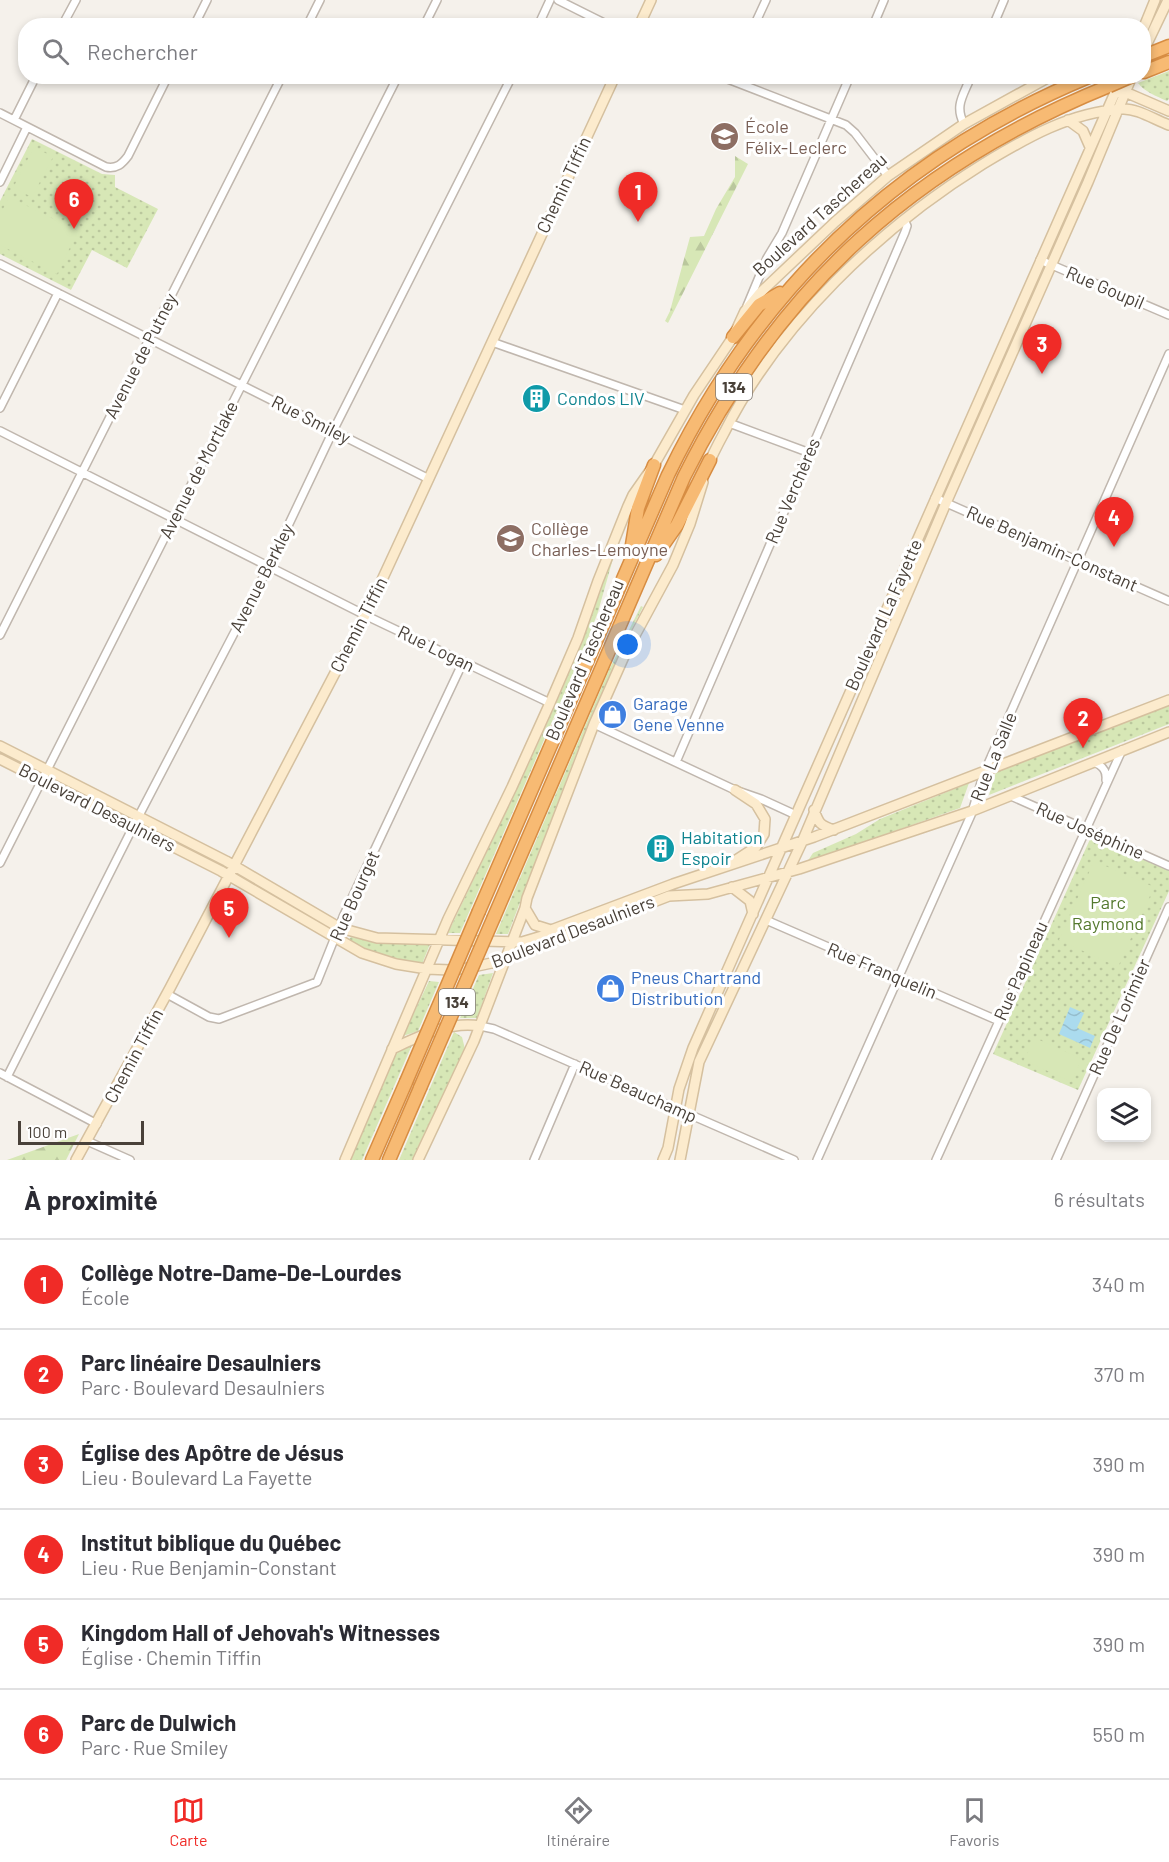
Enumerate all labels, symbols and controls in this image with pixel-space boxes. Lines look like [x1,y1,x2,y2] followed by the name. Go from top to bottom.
[18,18,1151,84] search box
[39,35,72,68] icon: search
[87,38,198,64] text: Rechercher
[745,115,847,158] place label: École Félix-Leclerc
[708,121,740,153] school or university icon: École Félix-Leclerc
[531,133,595,236] street label: Chemin Tiffin
[748,148,891,280] street label: Boulevard Taschereau
[618,172,658,222] pin: 1
[54,180,94,229] pin: 6
[1063,261,1148,313] street label: Rue Goupil
[99,289,181,422] street label: Avenue de Putney
[1022,324,1062,374] pin: 3
[716,374,752,400] road number: 134
[520,383,552,415] building icon: Condos LIV
[557,387,645,409] place label: Condos LIV
[268,390,355,448] street label: Rue Smiley
[154,397,242,542] street label: Avenue de Mortlake
[760,434,824,547] street label: Rue Verchères
[1094,498,1134,547] pin: 4
[963,500,1142,596] street label: Rue Benjamin-Constant
[531,517,668,560] place label: Collège Charles-Lemoyne
[224,520,298,636] street label: Avenue Berkley
[494,523,526,555] school or university icon: Collège Charles-Lemoyne
[840,536,926,694] street label: Boulevard La Fayette
[325,573,392,676] street label: Chemin Tiffin
[540,576,628,743] street label: Boulevard Taschereau
[395,620,478,676] street label: Rue Logan
[613,630,642,659] your location
[633,692,725,735] place label: Garage Gene Venne
[596,698,628,730] shop icon: Garage Gene Venne
[1064,698,1102,748] pin: 2
[965,709,1021,805] street label: Rue La Salle
[15,758,179,856] street label: Boulevard Desaulniers
[1033,797,1148,864] street label: Rue Joséphine
[681,826,763,869] place label: Habitation Espoir
[644,832,676,864] building icon: Habitation Espoir
[324,847,384,944] street label: Rue Bourget
[210,888,248,938] pin: 5
[488,890,657,972] street label: Boulevard Desaulniers
[1072,891,1144,934] park label: Parc Raymond
[988,918,1052,1024] street label: Rue Papineau
[824,937,940,1003] street label: Rue Franquelin
[1084,955,1155,1078] street label: Rue De Lorimier
[631,966,761,1009] place label: Pneus Chartrand Distribution
[594,972,626,1004] shop icon: Pneus Chartrand Distribution
[439,989,475,1015] road number: 134
[99,1004,167,1107] street label: Chemin Tiffin
[576,1055,701,1127] street label: Rue Beauchamp
[1097,1088,1151,1142] map controls
[1097,1088,1151,1142] button: layers
[18,1118,144,1146] scale bar
[27,1122,67,1141] text: 100 m
[24,1184,158,1215] text: À proximité
[1054,1187,1145,1211] text: 6 résultats
[81,1259,401,1285] text: Collège Notre-Dame-De-Lourdes
[40,1272,47,1296] text: 1
[1092,1272,1145,1296] text: 340 m
[81,1285,130,1309] text: École
[81,1349,321,1375] text: Parc linéaire Desaulniers
[38,1362,49,1386] text: 2
[1093,1362,1145,1386] text: 370 m
[81,1375,325,1399] text: Parc · Boulevard Desaulniers
[81,1439,344,1465] text: Église des Apôtre de Jésus
[38,1452,49,1476] text: 3
[1092,1452,1145,1476] text: 390 m
[81,1465,313,1489] text: Lieu · Boulevard La Fayette
[81,1529,341,1555] text: Institut biblique du Québec
[37,1542,50,1566] text: 4
[1092,1542,1145,1566] text: 390 m
[81,1555,337,1579] text: Lieu · Rue Benjamin-Constant
[81,1619,440,1645] text: Kingdom Hall of Jehovah's Witnesses
[38,1632,49,1656] text: 5
[1092,1632,1145,1656] text: 390 m
[81,1645,262,1669] text: Église · Chemin Tiffin
[81,1709,236,1735] text: Parc de Dulwich
[38,1722,49,1746] text: 6
[1093,1722,1145,1746] text: 550 m
[81,1735,228,1759] text: Parc · Rue Smiley
[170,1794,207,1849] tab: Carte
[547,1794,610,1849] tab: Itinéraire
[949,1794,999,1849] tab: Favoris

